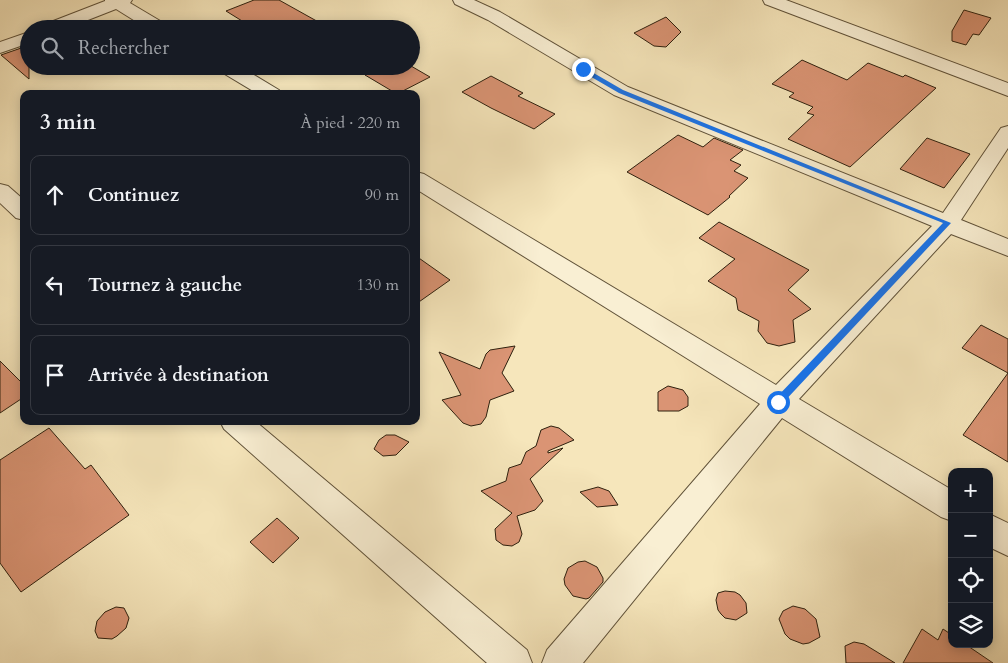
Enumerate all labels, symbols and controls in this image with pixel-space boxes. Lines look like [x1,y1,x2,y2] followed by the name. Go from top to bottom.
[20,20,420,75] search box
[38,34,66,62] icon: search
[78,35,169,61] text: Rechercher
[572,58,595,81] route end
[40,108,96,137] text: 3 min
[300,112,400,134] text: À pied · 220 m
[41,181,69,209] icon: ahead
[88,182,179,208] text: Continuez
[365,184,399,206] text: 90 m
[41,271,69,299] icon: left
[88,272,242,298] text: Tournez à gauche
[357,274,399,296] text: 130 m
[41,361,69,389] icon: arrive
[88,362,269,388] text: Arrivée à destination
[767,391,790,414] route start
[948,468,993,648] map controls
[948,468,993,513] button: +
[948,513,993,558] button: −
[948,558,993,603] button: locate
[948,603,993,648] button: layers

